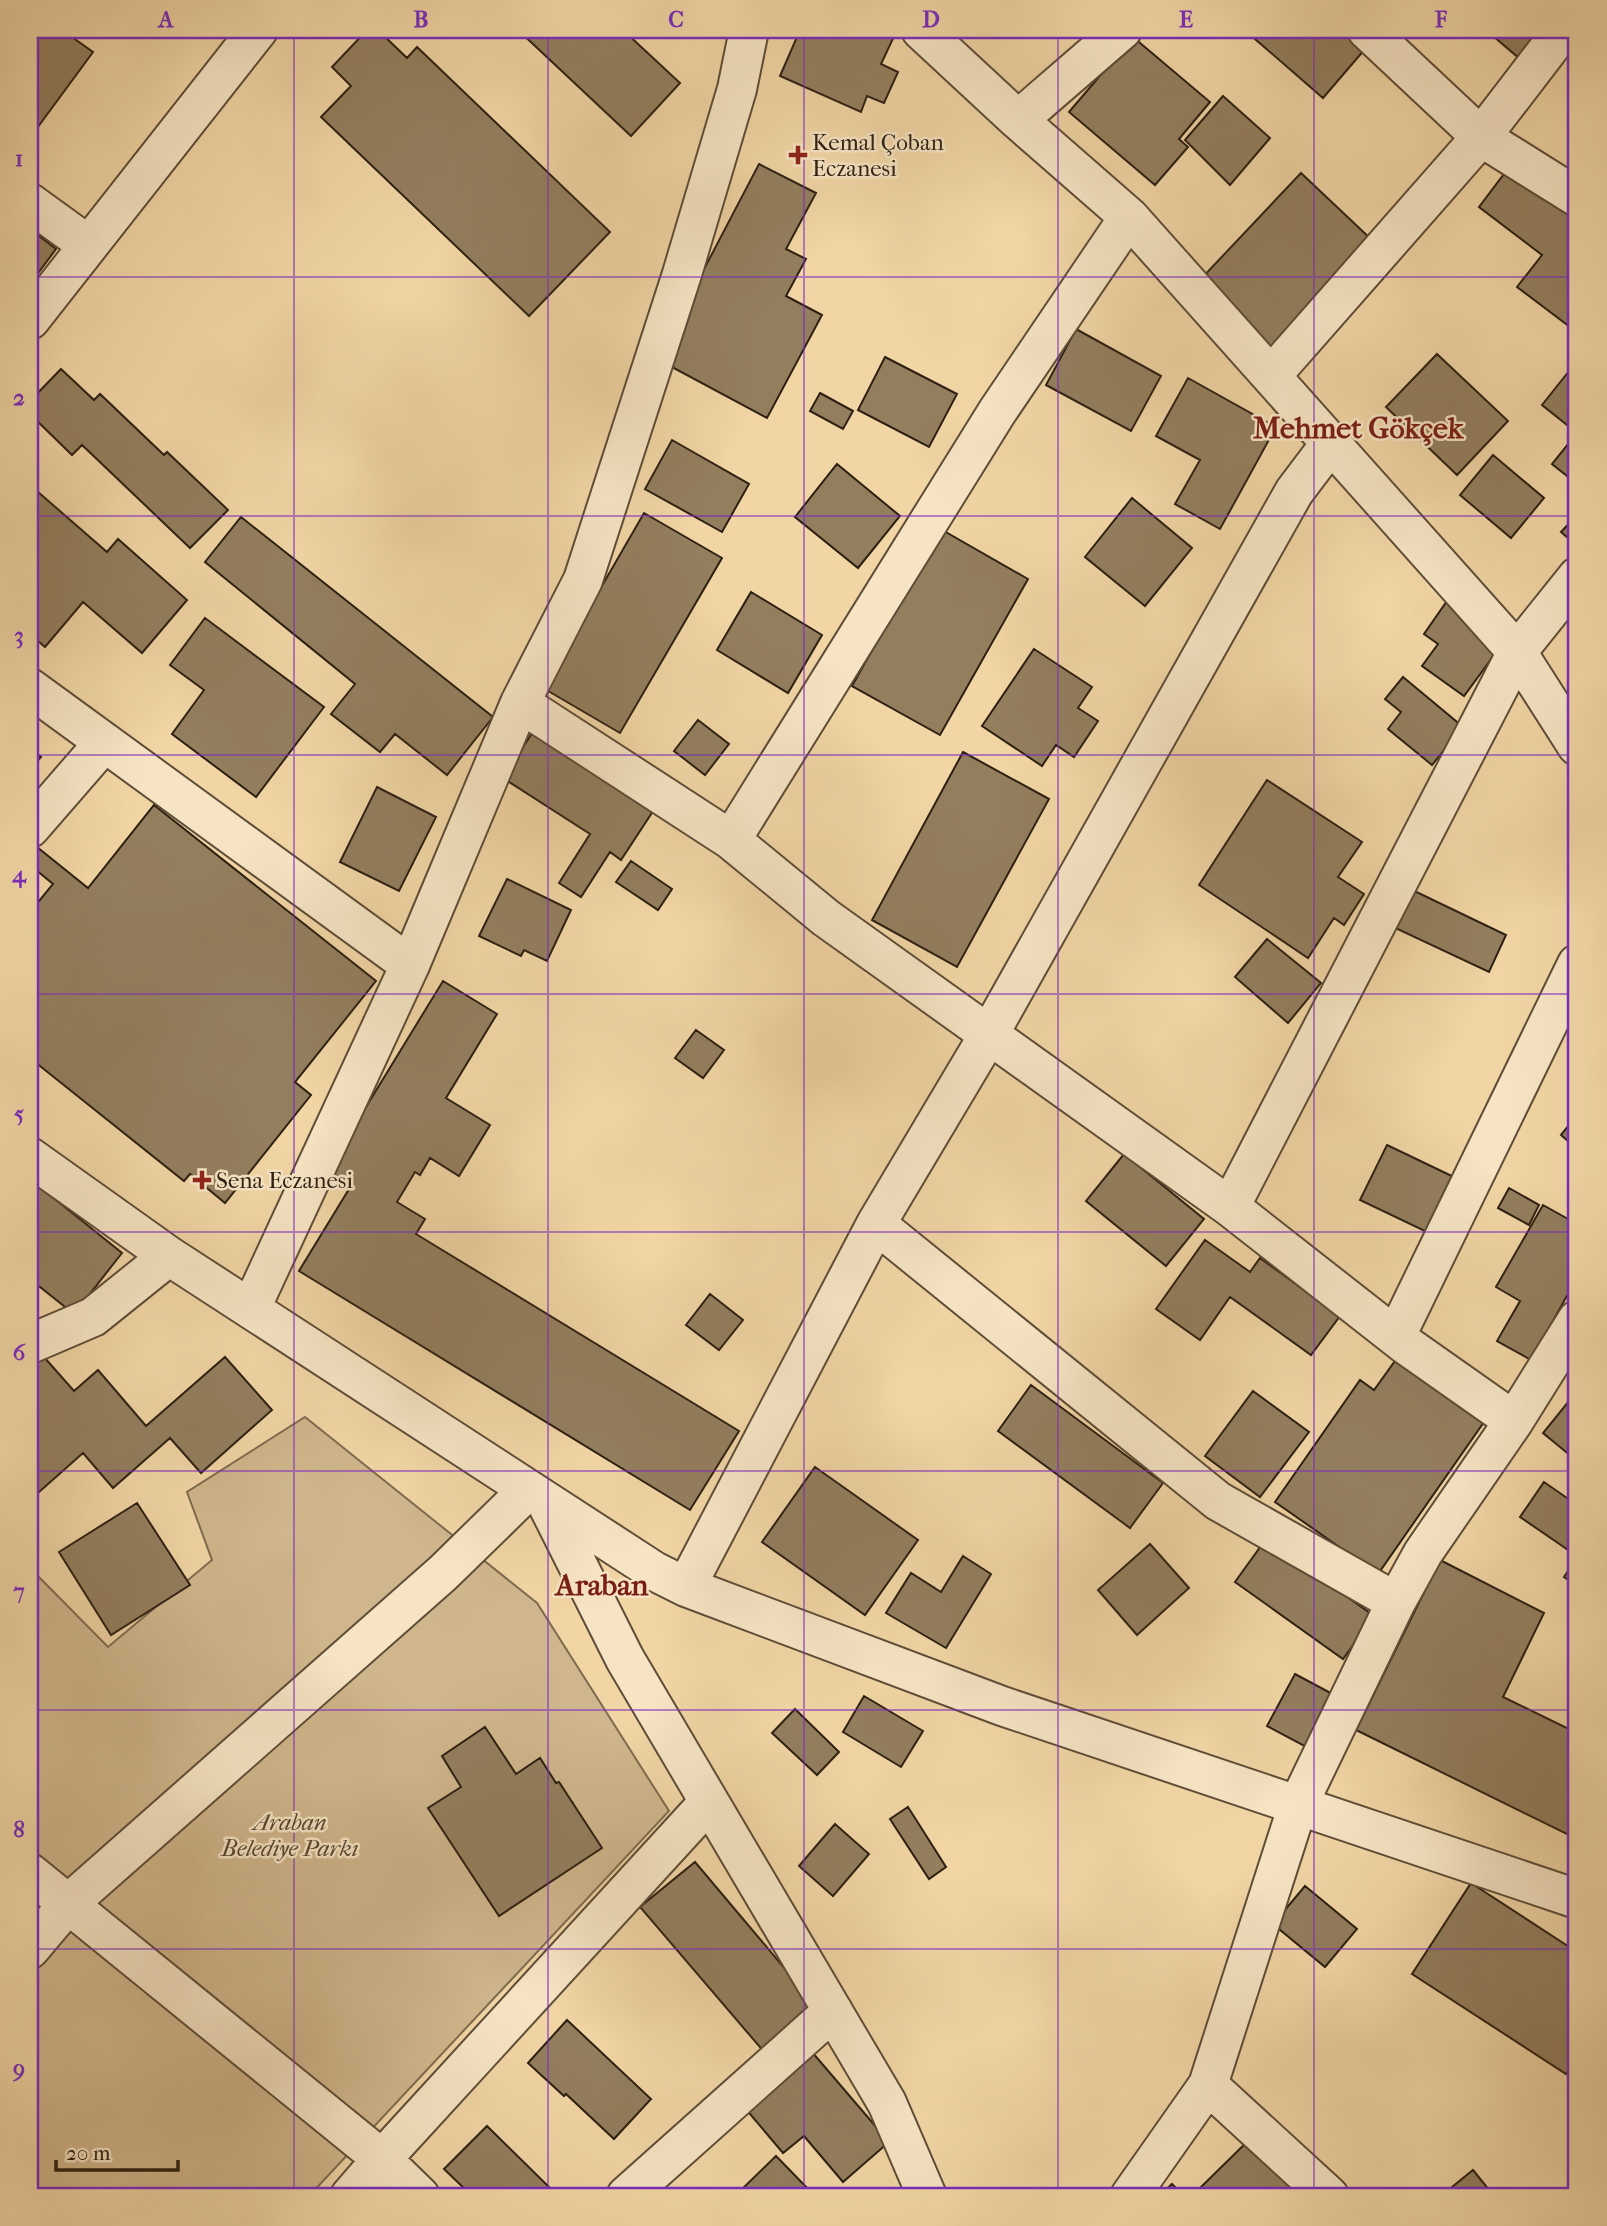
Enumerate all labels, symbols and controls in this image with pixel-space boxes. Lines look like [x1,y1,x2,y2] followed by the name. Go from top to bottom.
[157,6,175,33] text: A
[414,6,429,33] text: B
[668,6,684,33] text: C
[922,6,940,33] text: D
[1179,6,1193,33] text: E
[1434,6,1448,33] text: F
[812,129,945,182] place label: Kemal Çoban Eczanesi
[15,145,23,172] text: 1
[790,147,806,163] marker: Kemal Çoban Eczanesi
[13,384,25,411] text: 2
[1253,411,1465,446] district label: Mehmet Gökçek
[14,622,24,649] text: 3
[11,861,27,888] text: 4
[14,1100,24,1127] text: 5
[216,1167,353,1194] place label: Sena Eczanesi
[194,1172,210,1188] marker: Sena Eczanesi
[13,1339,26,1366] text: 6
[553,1568,649,1603] district label: Araban
[12,1578,25,1605] text: 7
[220,1809,359,1862] park label: Araban Belediye Parkı
[13,1816,25,1843] text: 8
[12,2055,25,2082] text: 9
[56,2128,178,2172] scale bar
[66,2141,111,2165] text: 20 m

